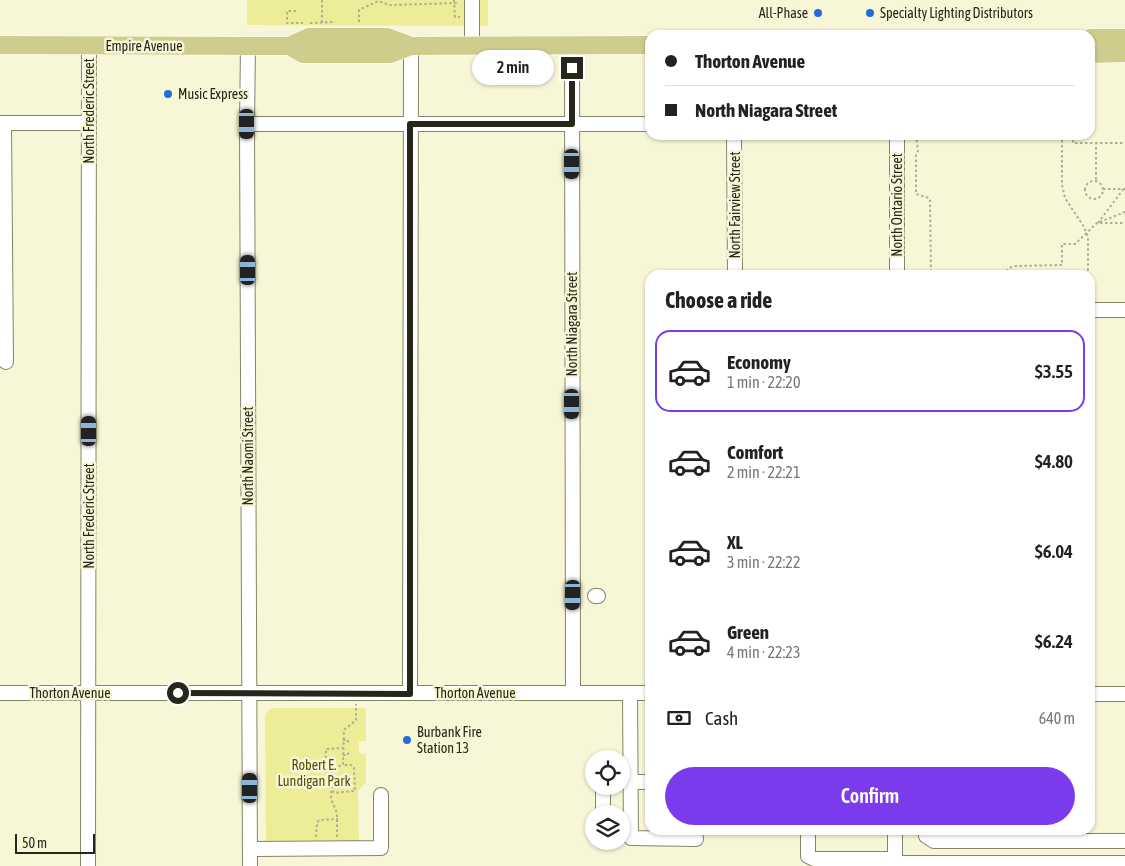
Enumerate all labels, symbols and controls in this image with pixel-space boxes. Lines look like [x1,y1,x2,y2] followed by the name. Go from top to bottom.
[759,5,808,21] place label: All-Phase
[880,5,1033,21] place label: Specialty Lighting Distributors
[812,7,824,19] marker: All-Phase
[864,7,876,19] marker: Specialty Lighting Distributors
[105,38,183,54] street label: Empire Avenue
[472,50,554,86] callout: 2 min
[695,50,805,72] text: Thorton Avenue
[561,57,583,79] route end
[81,58,97,164] street label: North Frederic Street
[497,58,529,76] text: 2 min
[178,86,248,102] place label: Music Express
[162,88,174,100] marker: Music Express
[695,99,837,121] text: North Niagara Street
[239,109,254,139] car
[564,149,579,179] car
[727,152,743,259] street label: North Fairview Street
[889,153,905,257] street label: North Ontario Street
[240,255,255,285] car
[564,272,580,376] street label: North Niagara Street
[665,287,772,313] text: Choose a ride
[667,349,712,394] icon: car
[727,351,791,373] text: Economy
[1035,360,1073,382] text: $3.55
[727,373,800,391] text: 1 min · 22:20
[564,389,579,419] car
[240,407,256,505] street label: North Naomi Street
[81,416,96,446] car
[667,439,712,484] icon: car
[727,441,783,463] text: Comfort
[1035,450,1073,472] text: $4.80
[81,463,97,569] street label: North Frederic Street
[727,463,800,481] text: 2 min · 22:21
[667,529,712,574] icon: car
[727,531,743,553] text: XL
[1035,540,1073,562] text: $6.04
[727,553,800,571] text: 3 min · 22:22
[565,580,580,610] car
[667,619,712,664] icon: car
[727,621,769,643] text: Green
[1035,630,1073,652] text: $6.24
[727,643,800,661] text: 4 min · 22:23
[167,682,189,704] route start
[29,685,111,701] street label: Thorton Avenue
[434,685,516,701] street label: Thorton Avenue
[665,704,693,732] icon: cash
[705,707,738,729] text: Cash
[1039,709,1075,727] text: 640 m
[417,724,482,756] place label: Burbank Fire Station 13
[401,734,413,746] marker: Burbank Fire Station 13
[585,750,630,850] map controls
[585,750,630,795] button: locate
[277,757,351,789] park label: Robert E. Lundigan Park
[665,767,1075,825] button: Confirm
[242,773,257,803] car
[585,805,630,850] button: layers
[15,831,95,854] scale bar
[22,835,47,851] text: 50 m

